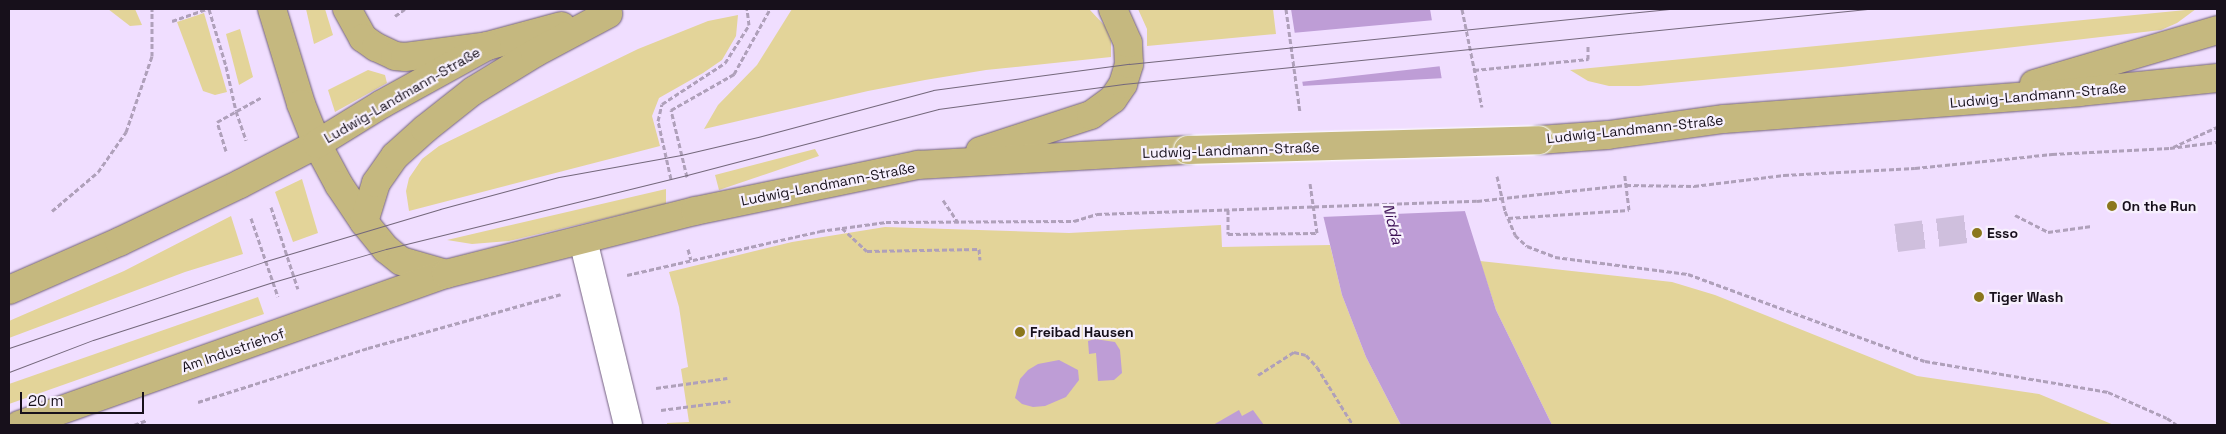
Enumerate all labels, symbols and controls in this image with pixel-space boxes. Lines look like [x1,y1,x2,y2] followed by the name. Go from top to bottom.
[321,43,483,147] street label: Ludwig-Landmann-Straße
[1949,79,2127,111] street label: Ludwig-Landmann-Straße
[1546,111,1724,147] street label: Ludwig-Landmann-Straße
[1142,139,1320,161] street label: Ludwig-Landmann-Straße
[739,159,917,209] street label: Ludwig-Landmann-Straße
[2122,198,2196,214] place label: On the Run
[2106,200,2118,212] marker: On the Run
[1379,202,1407,246] water label: Nidda
[1987,225,2018,241] place label: Esso
[1971,227,1983,239] marker: Esso
[1989,289,2063,305] place label: Tiger Wash
[1973,291,1985,303] marker: Tiger Wash
[1030,324,1134,340] place label: Freibad Hausen
[179,325,287,375] street label: Am Industriehof
[1014,326,1026,338] marker: Freibad Hausen
[22,382,146,414] scale bar
[28,391,63,410] text: 20 m

